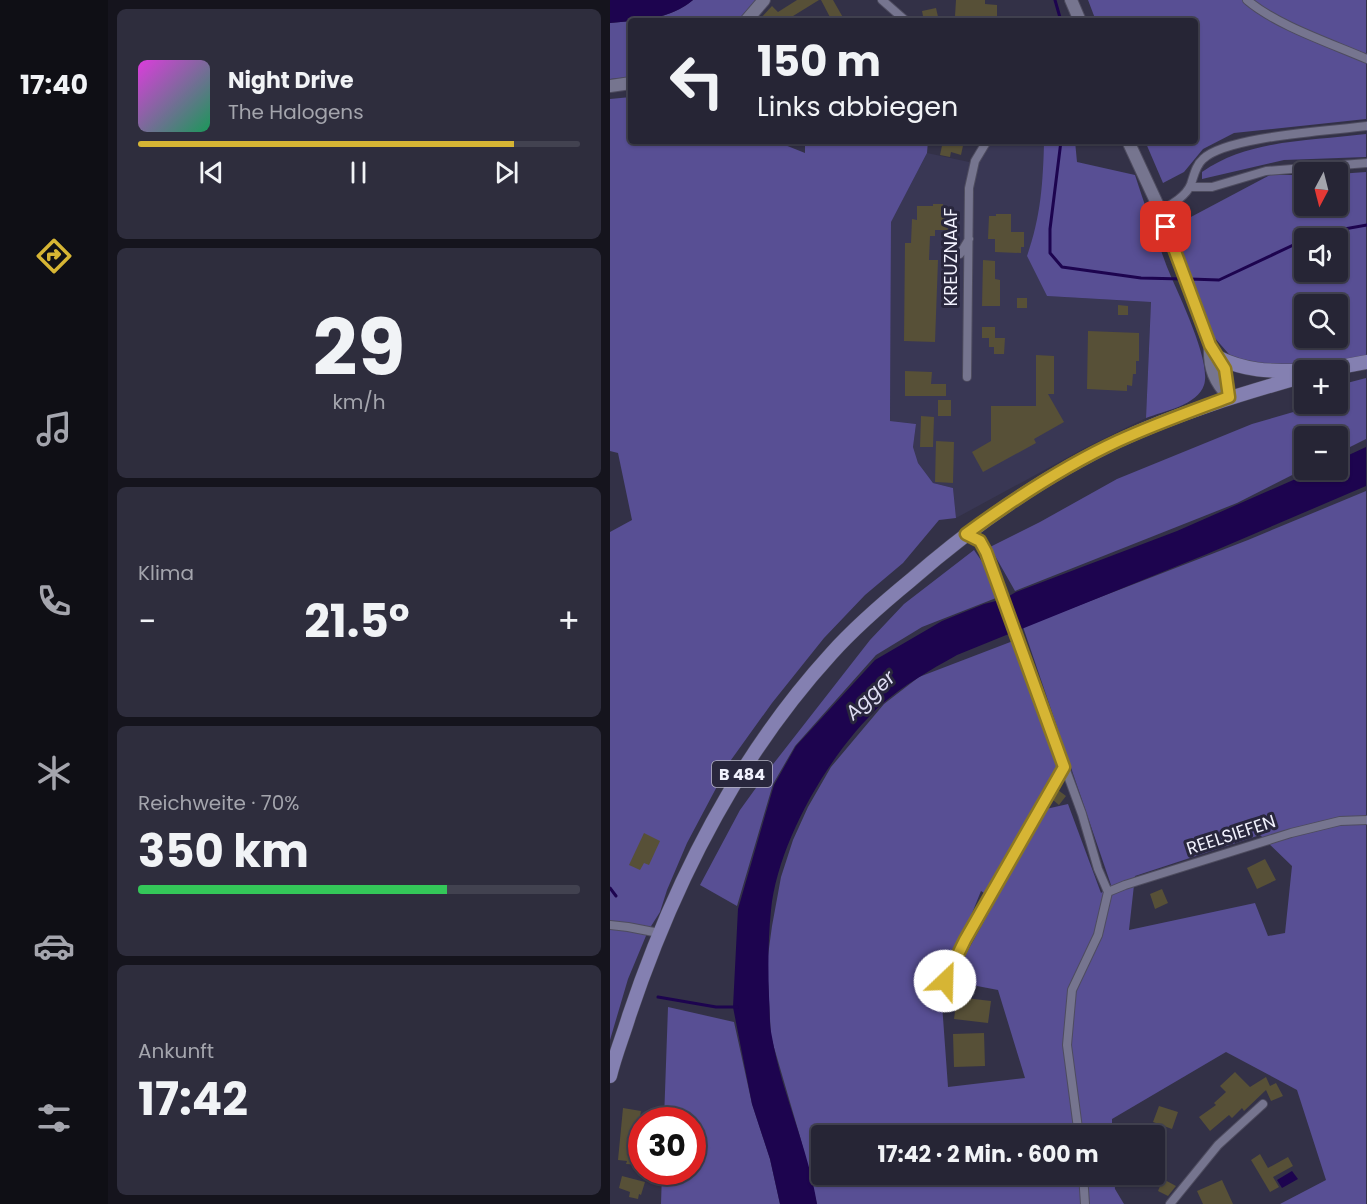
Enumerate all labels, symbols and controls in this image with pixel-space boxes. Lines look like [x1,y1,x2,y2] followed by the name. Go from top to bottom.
[757,32,881,91] text: 150 m
[658,42,736,120] icon: left
[228,65,354,96] text: Night Drive
[20,66,88,103] text: 17:40
[757,88,958,125] text: Links abbiegen
[228,98,364,126] text: The Halogens
[195,156,228,189] icon: previous
[342,156,375,189] icon: pause
[490,156,523,189] icon: next
[1294,162,1348,216] north arrow
[1294,162,1348,480] map controls
[1140,201,1191,252] pin
[938,208,963,306] street label: KREUZNAAF
[1149,210,1182,243] icon: arrive
[1294,228,1348,282] button: sound
[33,235,75,277] icon: directions
[313,293,405,402] text: 29
[1294,294,1348,348] button: search
[1294,360,1348,414] button: +
[332,388,386,416] text: km/h
[33,408,75,450] icon: music
[1294,426,1348,480] button: −
[138,559,194,587] text: Klima
[33,580,75,622] icon: phone
[304,590,410,653] text: 21.5°
[138,598,156,645] text: −
[557,598,580,645] text: +
[838,664,902,727] water label: Agger
[33,752,75,794] icon: climate
[712,761,772,787] road number: B 484
[138,789,299,817] text: Reichweite · 70%
[1183,808,1279,861] street label: REELSIEFEN
[138,820,309,883] text: 350 km
[33,925,75,967] icon: car
[913,949,977,1013] position arrow
[138,1037,214,1065] text: Ankunft
[138,1068,248,1131] text: 17:42
[33,1097,75,1139] icon: filters
[628,1107,706,1185] speed limit sign: 30
[877,1139,1099,1170] text: 17:42 · 2 Min. · 600 m

